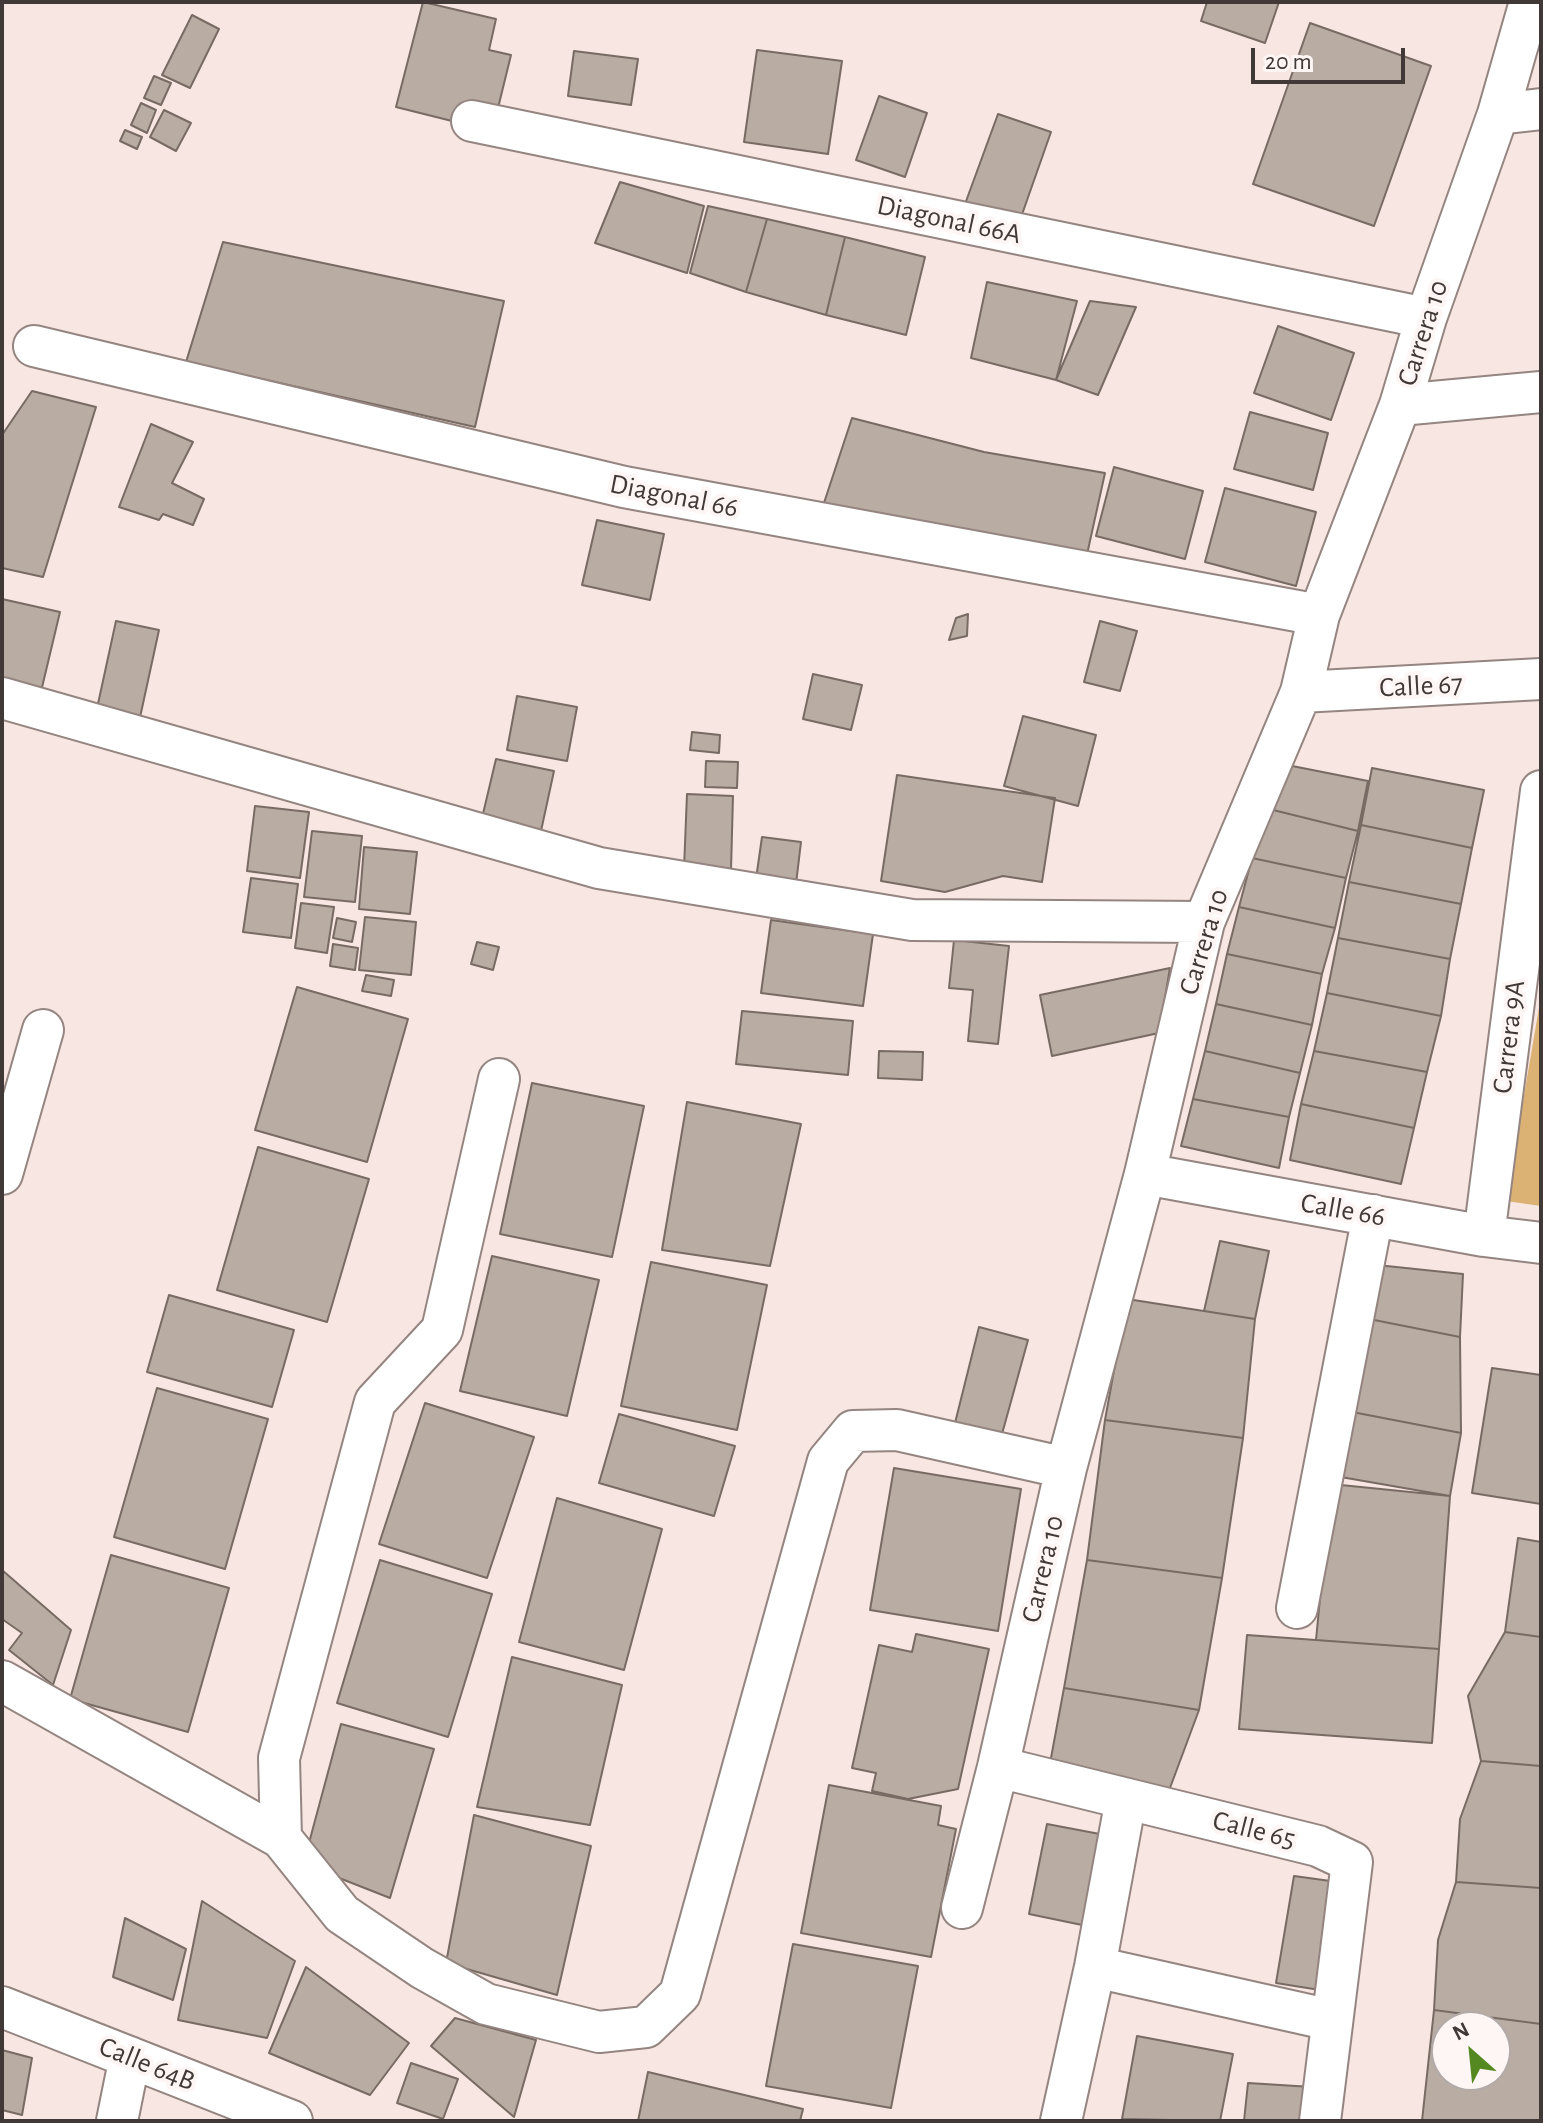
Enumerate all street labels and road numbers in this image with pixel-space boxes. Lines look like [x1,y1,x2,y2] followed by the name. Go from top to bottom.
[874,188,1024,252] street label: Diagonal 66A
[1390,276,1456,390] street label: Carrera 10
[607,467,741,525] street label: Diagonal 66
[1378,667,1464,705] street label: Calle 67
[1172,885,1236,999] street label: Carrera 10
[1485,978,1533,1096] street label: Carrera 9A
[1298,1186,1388,1234] street label: Calle 66
[1014,1512,1072,1626] street label: Carrera 10
[1209,1804,1299,1856] street label: Calle 65
[94,2030,200,2098] street label: Calle 64B

